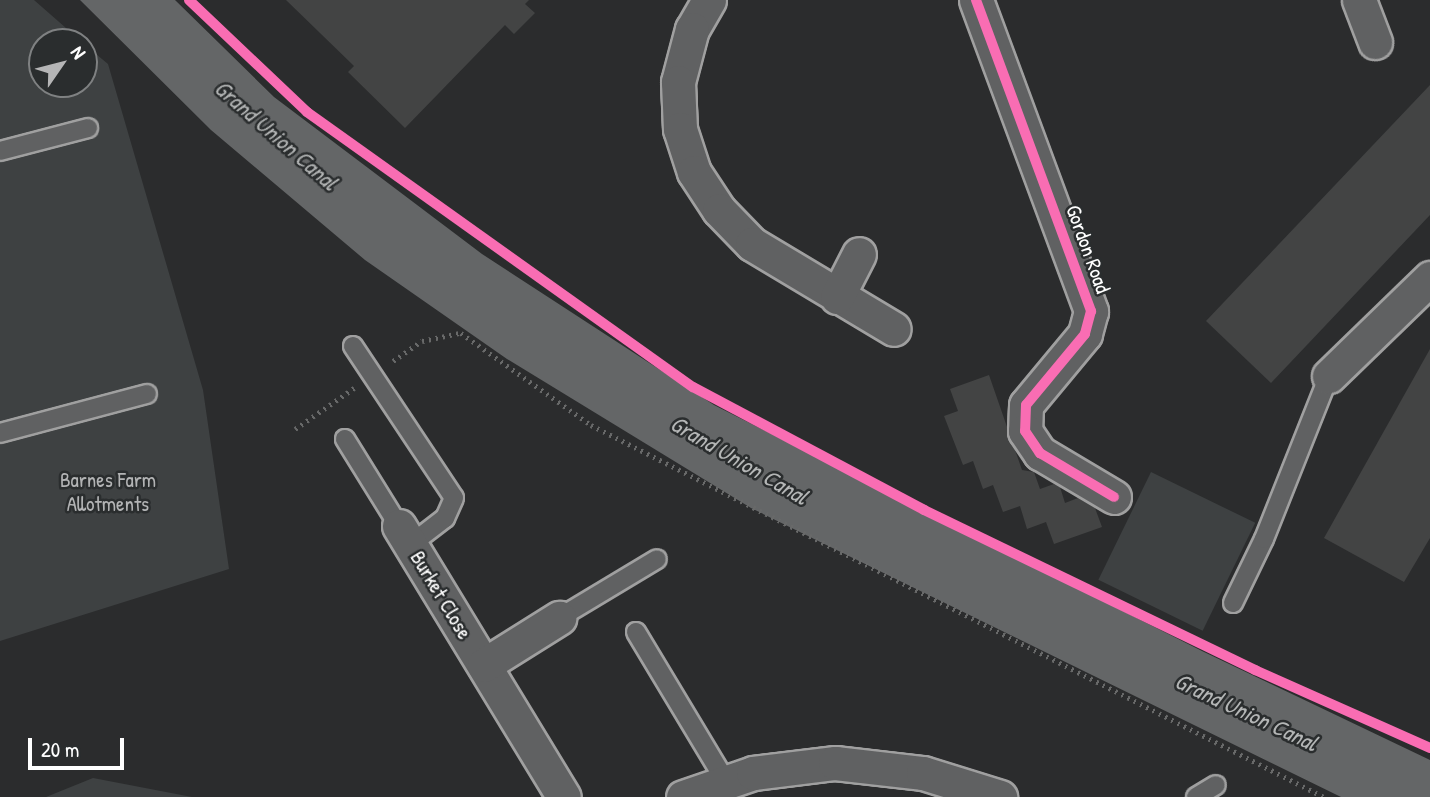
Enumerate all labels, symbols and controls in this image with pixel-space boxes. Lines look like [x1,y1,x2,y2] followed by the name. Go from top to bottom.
[28,28,98,98] north arrow
[65,40,92,64] text: N
[209,74,343,196] water label: Grand Union Canal
[1060,201,1116,297] street label: Gordon Road
[665,410,813,510] water label: Grand Union Canal
[60,467,156,517] park label: Barnes Farm Allotments
[405,546,477,644] street label: Burket Close
[1170,667,1322,757] water label: Grand Union Canal
[32,724,128,768] scale bar
[41,735,79,764] text: 20 m

